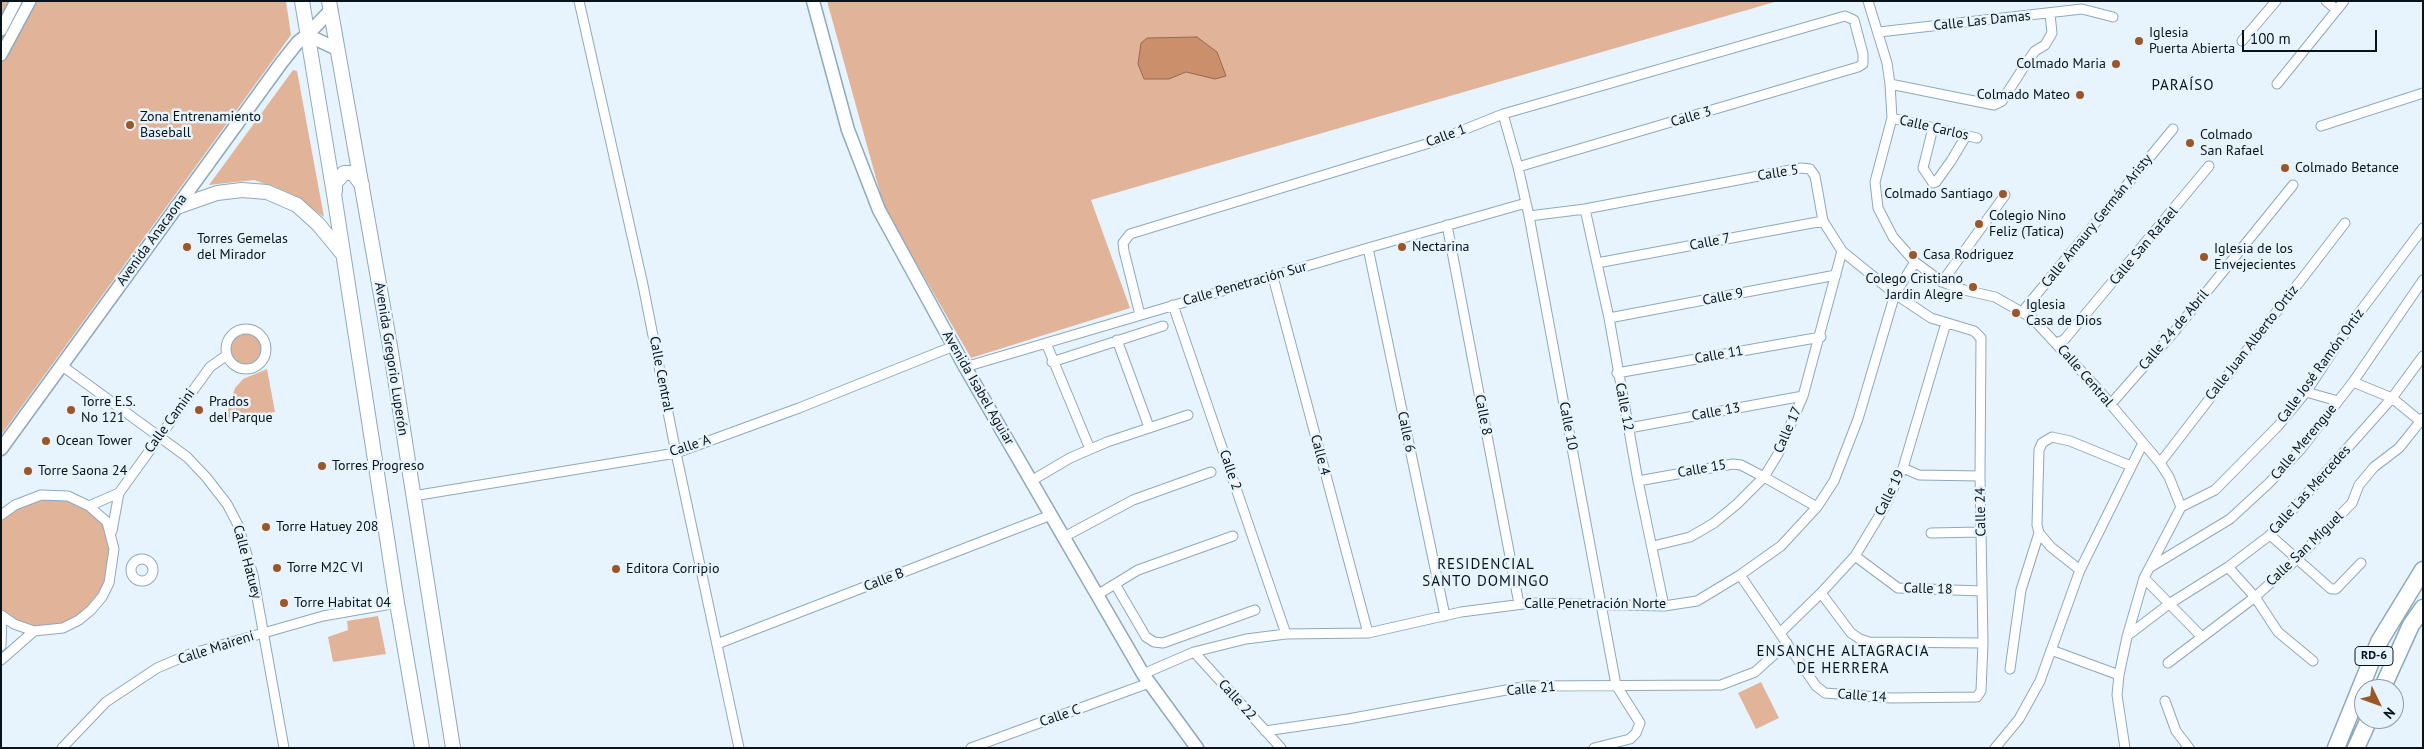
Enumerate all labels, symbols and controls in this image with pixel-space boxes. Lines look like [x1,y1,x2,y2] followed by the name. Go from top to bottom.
[1933,8,2031,34] street label: Calle Las Damas
[2244,20,2379,52] scale bar
[2149,25,2235,58] place label: Iglesia Puerta Abierta
[2250,29,2291,48] text: 100 m
[2133,35,2145,47] marker: Iglesia Puerta Abierta
[2016,56,2106,72] place label: Colmado Maria
[2110,58,2122,70] marker: Colmado Maria
[2151,77,2215,95] district label: PARAÍSO
[1977,87,2070,103] place label: Colmado Mateo
[2074,89,2086,101] marker: Colmado Mateo
[1669,103,1713,131] street label: Calle 3
[140,109,261,142] place label: Zona Entrenamiento Baseball
[1898,112,1970,144] street label: Calle Carlos
[124,119,136,131] marker: Zona Entrenamiento Baseball
[1424,121,1468,151] street label: Calle 1
[2200,127,2264,160] place label: Colmado San Rafael
[2184,137,2196,149] marker: Colmado San Rafael
[2038,151,2156,291] street label: Calle Amaury Germán Aristy
[2295,160,2399,176] place label: Colmado Betance
[1756,161,1800,185] street label: Calle 5
[2279,162,2291,174] marker: Colmado Betance
[1884,186,1993,202] place label: Colmado Santiago
[1997,188,2009,200] marker: Colmado Santiago
[113,191,191,289] street label: Avenida Anacaona
[2106,203,2182,289] street label: Calle San Rafael
[1989,208,2066,240] place label: Colegio Nino Feliz (Tatica)
[1973,218,1985,230] marker: Colegio Nino Feliz (Tatica)
[1688,230,1732,254] street label: Calle 7
[197,231,288,264] place label: Torres Gemelas del Mirador
[1412,239,1469,255] place label: Nectarina
[181,241,193,253] marker: Torres Gemelas del Mirador
[1396,241,1408,253] marker: Nectarina
[2214,241,2296,274] place label: Iglesia de los Envejecientes
[1923,247,2014,263] place label: Casa Rodriguez
[1907,249,1919,261] marker: Casa Rodriguez
[2198,251,2210,263] marker: Iglesia de los Envejecientes
[1181,258,1309,310] street label: Calle Penetración Sur
[1865,271,1963,304] place label: Colego Cristiano Jardin Alegre
[371,281,411,437] street label: Avenida Gregorio Luperón
[1967,281,1979,293] marker: Colego Cristiano Jardin Alegre
[2202,282,2302,404] street label: Calle Juan Alberto Ortiz
[1701,285,1745,309] street label: Calle 9
[2136,287,2212,373] street label: Calle 24 de Abril
[2026,297,2102,330] place label: Iglesia Casa de Dios
[2274,306,2368,426] street label: Calle José Ramón Ortiz
[2010,307,2022,319] marker: Iglesia Casa de Dios
[938,328,1018,448] street label: Avenida Isabel Aguiar
[645,335,677,413] street label: Calle Central
[1693,342,1745,368] street label: Calle 11
[2054,342,2116,410] street label: Calle Central
[1611,381,1637,433] street label: Calle 12
[141,386,199,456] street label: Calle Camini
[1471,393,1495,437] street label: Calle 8
[81,394,136,427] place label: Torre E.S. No 121
[209,394,273,427] place label: Prados del Parque
[1690,399,1742,425] street label: Calle 13
[1555,400,1581,452] street label: Calle 10
[2267,401,2341,483] street label: Calle Merengue
[65,404,77,416] marker: Torre E.S. No 121
[193,404,205,416] marker: Prados del Parque
[1770,404,1806,456] street label: Calle 17
[1393,410,1419,454] street label: Calle 6
[667,432,713,460] street label: Calle A
[56,433,132,449] place label: Ocean Tower
[1307,433,1333,477] street label: Calle 4
[40,435,52,447] marker: Ocean Tower
[2266,442,2354,538] street label: Calle Las Mercedes
[1215,448,1245,492] street label: Calle 2
[1676,456,1728,482] street label: Calle 15
[332,458,424,474] place label: Torres Progreso
[316,460,328,472] marker: Torres Progreso
[38,463,127,479] place label: Torre Saona 24
[22,465,34,477] marker: Torre Saona 24
[1872,467,1908,519] street label: Calle 19
[1972,487,1990,537] street label: Calle 24
[2263,508,2347,590] street label: Calle San Miguel
[276,519,378,535] place label: Torre Hatuey 208
[260,521,272,533] marker: Torre Hatuey 208
[229,523,265,601] street label: Calle Hatuey
[1421,556,1551,591] district label: RESIDENCIAL SANTO DOMINGO
[287,560,363,576] place label: Torre M2C VI
[626,561,719,577] place label: Editora Corripio
[271,562,283,574] marker: Torre M2C VI
[610,563,622,575] marker: Editora Corripio
[861,565,907,595] street label: Calle B
[1903,580,1953,598] street label: Calle 18
[294,595,391,611] place label: Torre Habitat 04
[1524,596,1666,612] street label: Calle Penetración Norte
[278,597,290,609] marker: Torre Habitat 04
[176,628,256,668] street label: Calle Mairení
[1754,643,1932,678] district label: ENSANCHE ALTAGRACIA DE HERRERA
[2355,646,2393,666] road number: RD-6
[1214,676,1260,724] street label: Calle 22
[1506,678,1556,700] street label: Calle 21
[2354,679,2404,729] north arrow
[1837,686,1887,706] street label: Calle 14
[1038,701,1082,731] street label: Calle C
[2380,704,2399,723] text: N

